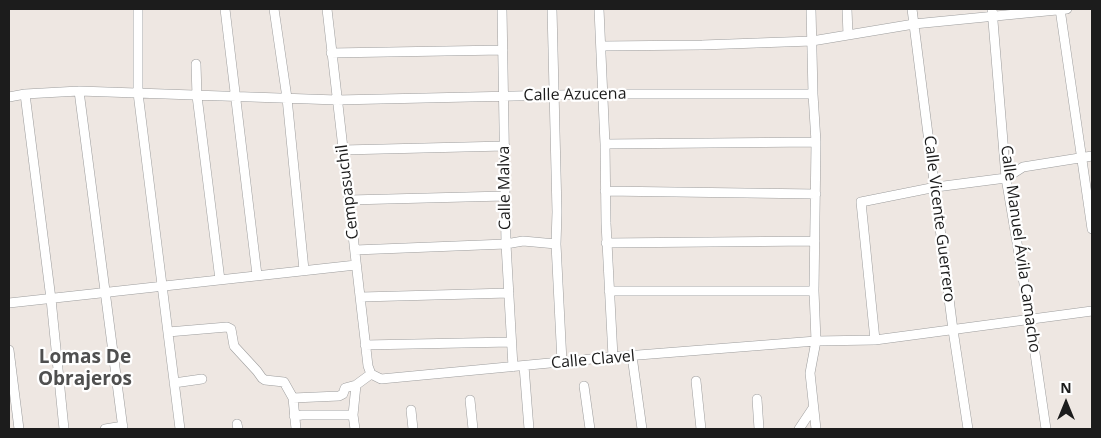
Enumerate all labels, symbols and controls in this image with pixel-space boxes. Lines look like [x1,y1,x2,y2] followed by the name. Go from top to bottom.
[523,85,627,105] street label: Calle Azucena
[919,135,959,303] street label: Calle Vicente Guerrero
[333,143,363,241] street label: Cempasuchil
[996,144,1044,354] street label: Calle Manuel Ávila Camacho
[495,146,515,230] street label: Calle Malva
[38,347,132,391] district label: Lomas De Obrajeros
[550,347,636,373] street label: Calle Clavel
[1041,378,1091,428] north arrow
[1060,378,1072,397] text: N

